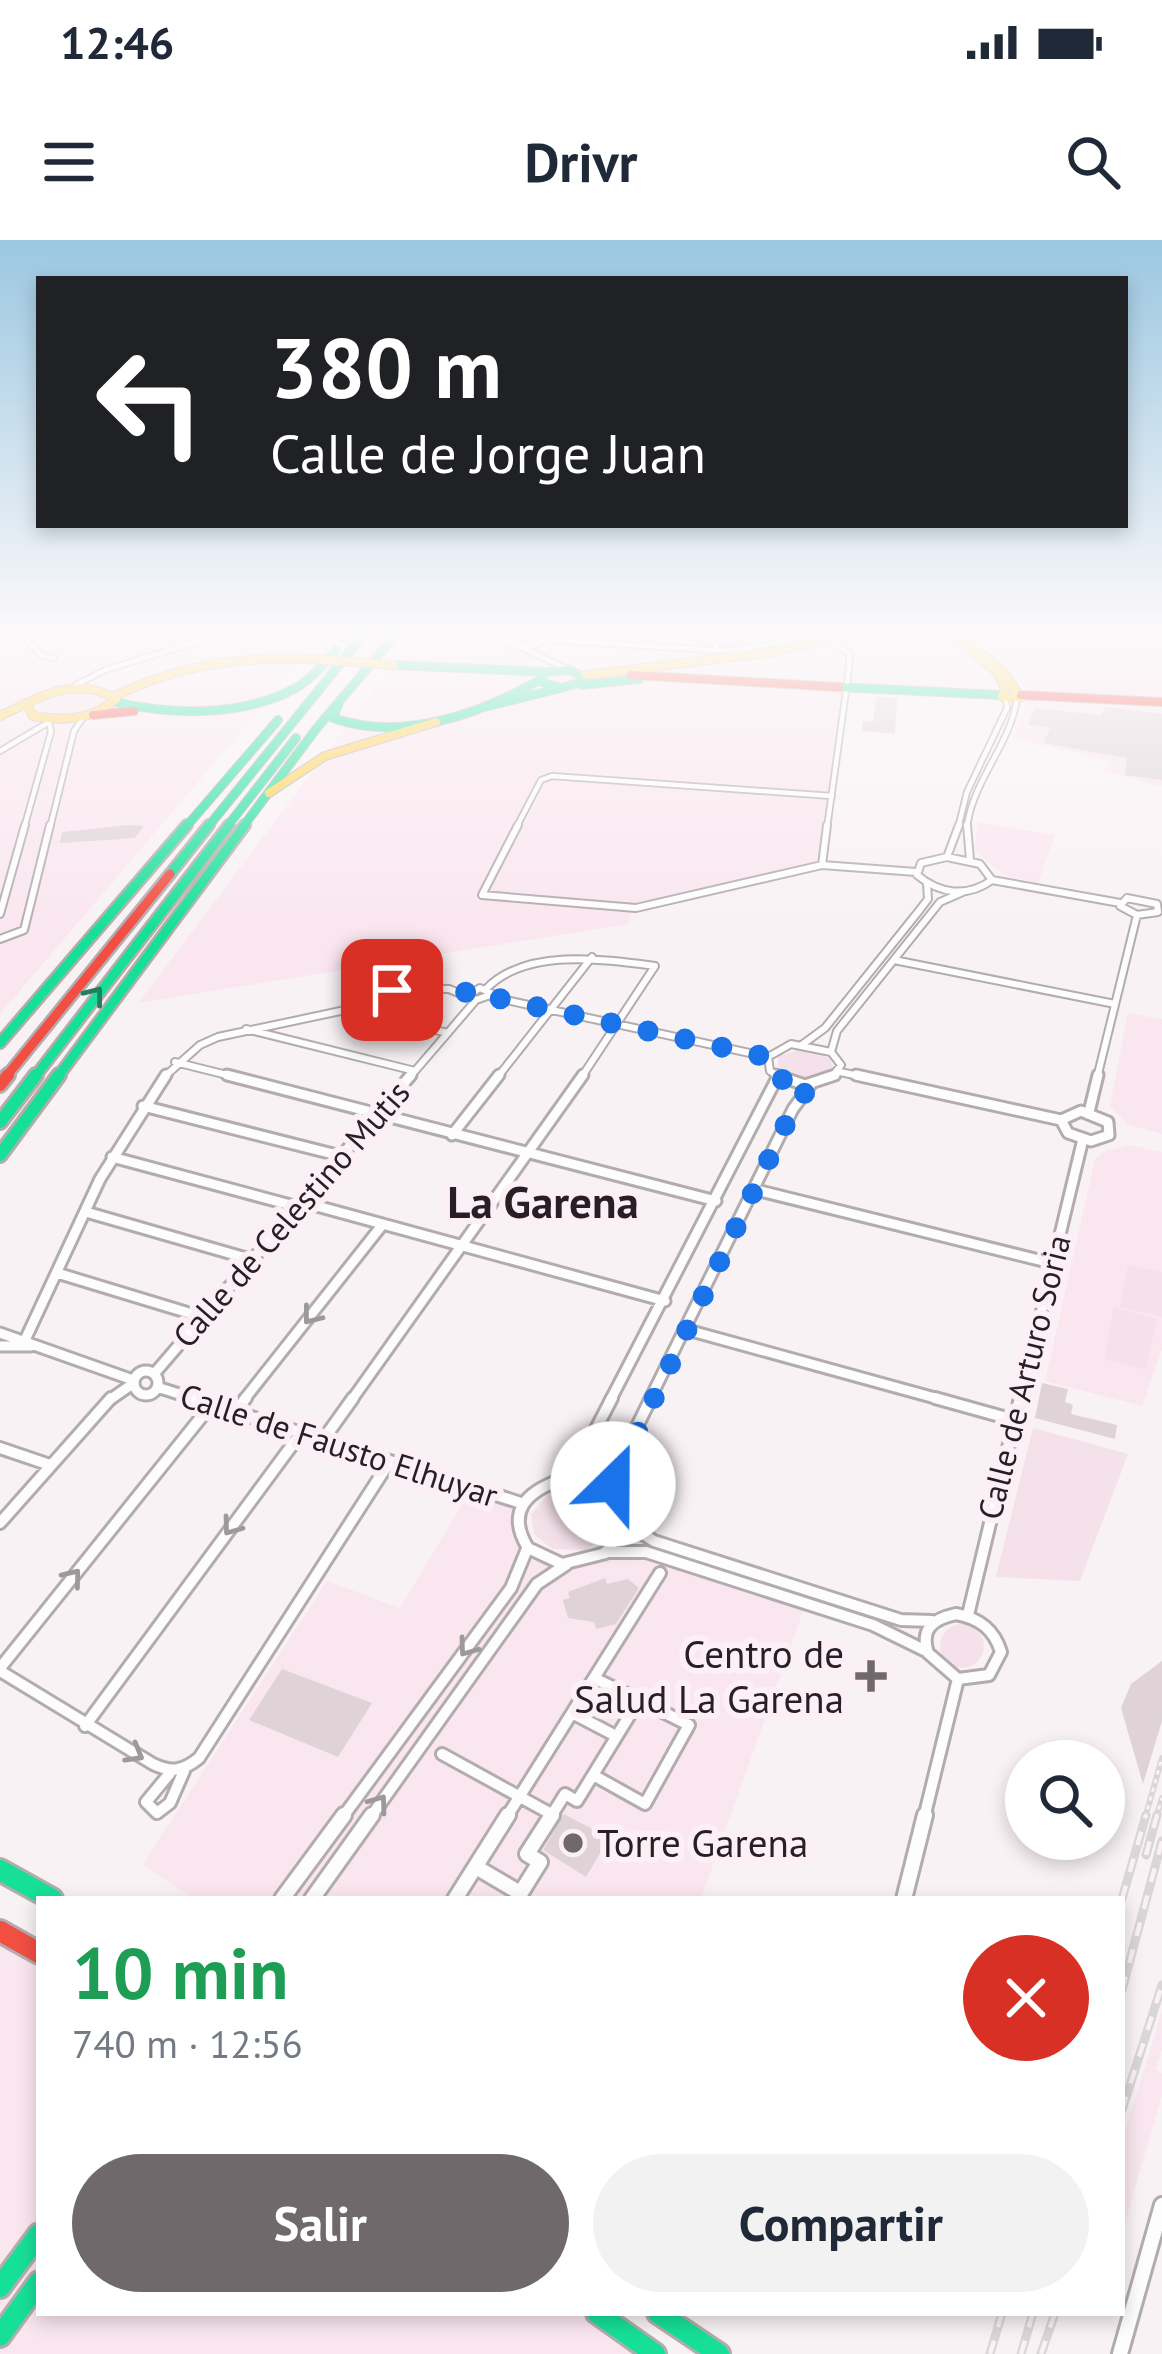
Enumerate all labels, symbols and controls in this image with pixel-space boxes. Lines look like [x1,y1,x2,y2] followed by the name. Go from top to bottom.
[60,13,174,71] text: 12:46
[524,127,638,197] text: Drivr
[36,129,102,195] icon: menu
[1060,129,1126,195] icon: search
[270,312,502,421] text: 380 m
[72,324,228,480] icon: left
[270,418,706,488] text: Calle de Jorge Juan
[341,939,443,1041] pin
[359,957,425,1023] icon: arrive
[81,987,102,1009] one-way arrow
[163,1071,418,1356] street label: Calle de Celestino Mutis
[447,1172,639,1230] district label: La Garena
[967,1230,1080,1524] street label: Calle de Arturo Soria
[304,1302,325,1324] one-way arrow
[175,1373,503,1516] street label: Calle de Fausto Elhuyar
[550,1421,676,1547] position arrow
[224,1514,246,1535] one-way arrow
[59,1569,80,1591] one-way arrow
[574,1628,844,1724] place label: Centro de Salud La Garena
[459,1635,481,1656] one-way arrow
[855,1660,887,1692] marker: Centro de Salud La Garena
[123,1740,144,1763] one-way arrow
[1005,1740,1125,1860] map controls
[1005,1740,1125,1860] button: search
[365,1794,387,1816] one-way arrow
[597,1817,808,1868] place label: Torre Garena
[560,1830,586,1856] marker: Torre Garena
[72,1926,288,2019] text: 10 min
[963,1935,1089,2061] button: close
[72,2018,303,2069] text: 740 m · 12:56
[72,2154,569,2292] button: Salir
[593,2154,1089,2292] button: Compartir

